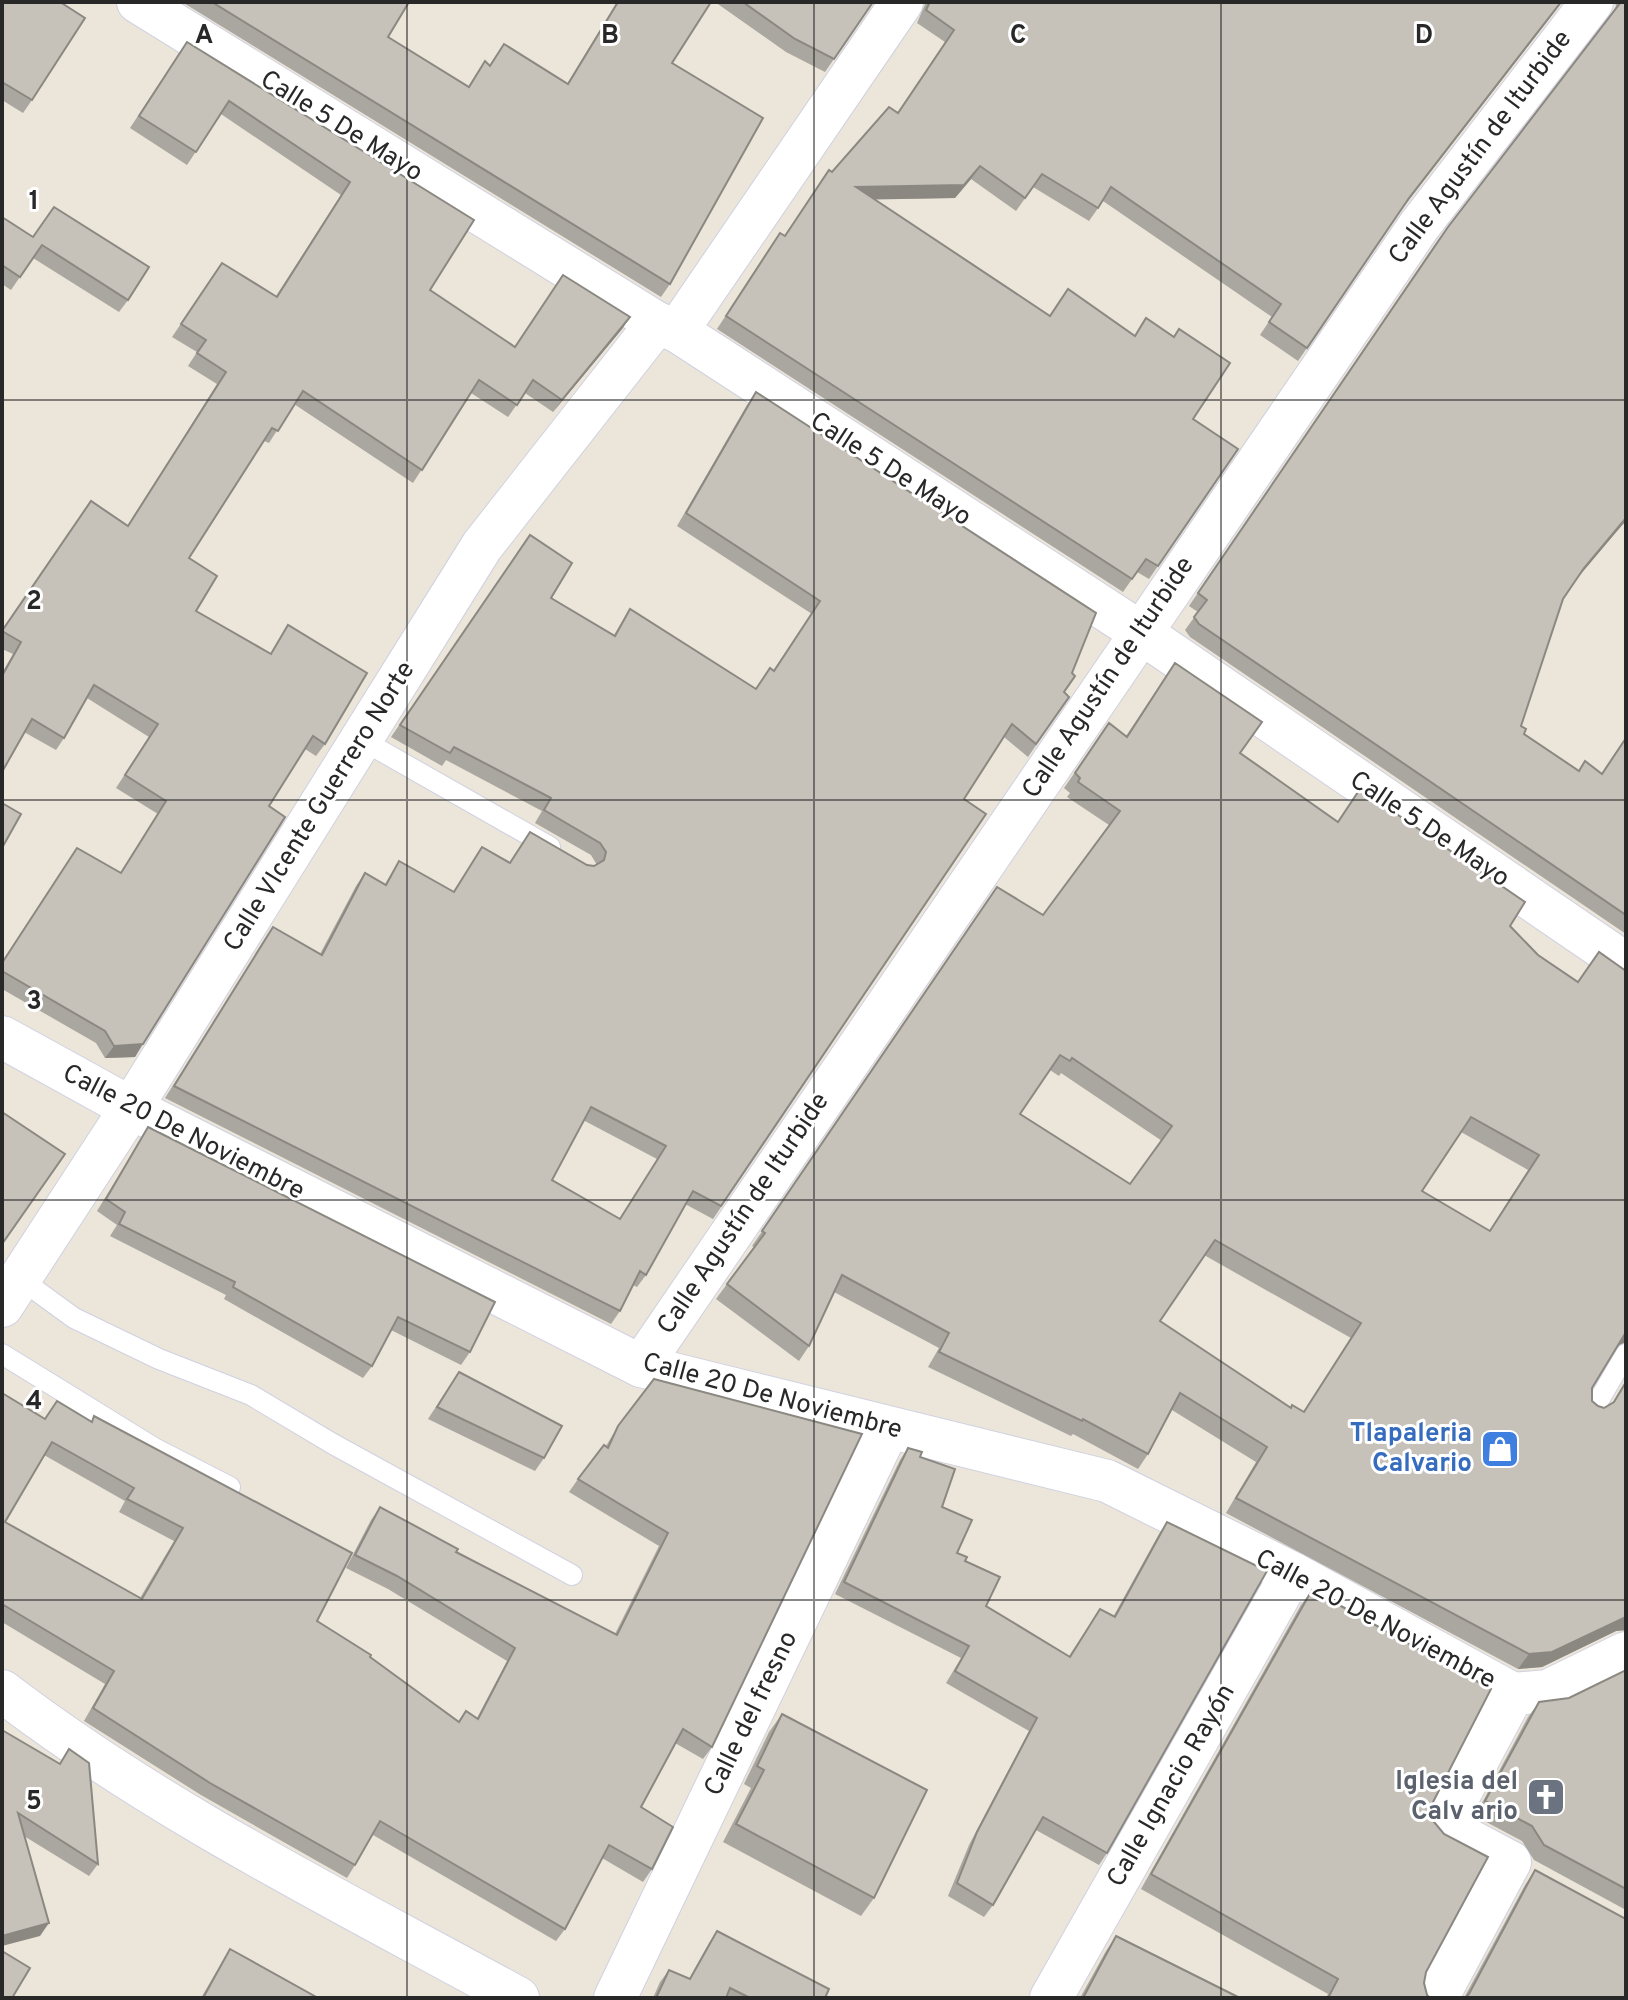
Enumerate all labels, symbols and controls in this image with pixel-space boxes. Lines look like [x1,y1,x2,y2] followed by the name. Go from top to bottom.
[195,20,213,53] text: A
[601,20,619,53] text: B
[1010,20,1026,53] text: C
[1415,20,1433,53] text: D
[1382,24,1580,272] street label: Calle Agustín de Iturbide
[253,64,429,190] street label: Calle 5 De Mayo
[29,186,39,219] text: 1
[803,406,977,534] street label: Calle 5 De Mayo
[1016,551,1202,805] street label: Calle Agustín de Iturbide
[26,586,42,619] text: 2
[217,656,423,958] street label: Calle VIcente Guerrero Norte
[1343,764,1515,896] street label: Calle 5 De Mayo
[26,986,42,1019] text: 3
[56,1058,310,1208] street label: Calle 20 De Noviembre
[651,1087,837,1341] street label: Calle Agustín de Iturbide
[639,1346,905,1448] street label: Calle 20 De Noviembre
[26,1386,42,1419] text: 4
[1350,1418,1472,1481] place label: Tlapaleria Calvario
[1479,1428,1521,1470] shop icon: Tlapaleria Calvario
[1249,1543,1501,1697] street label: Calle 20 De Noviembre
[698,1626,806,1802] street label: Calle del fresno
[1100,1679,1244,1893] street label: Calle Ignacio Rayón
[1395,1766,1518,1829] place label: Iglesia del Calv ario
[1525,1776,1567,1818] church icon: Iglesia del Calv ario
[26,1786,42,1819] text: 5

